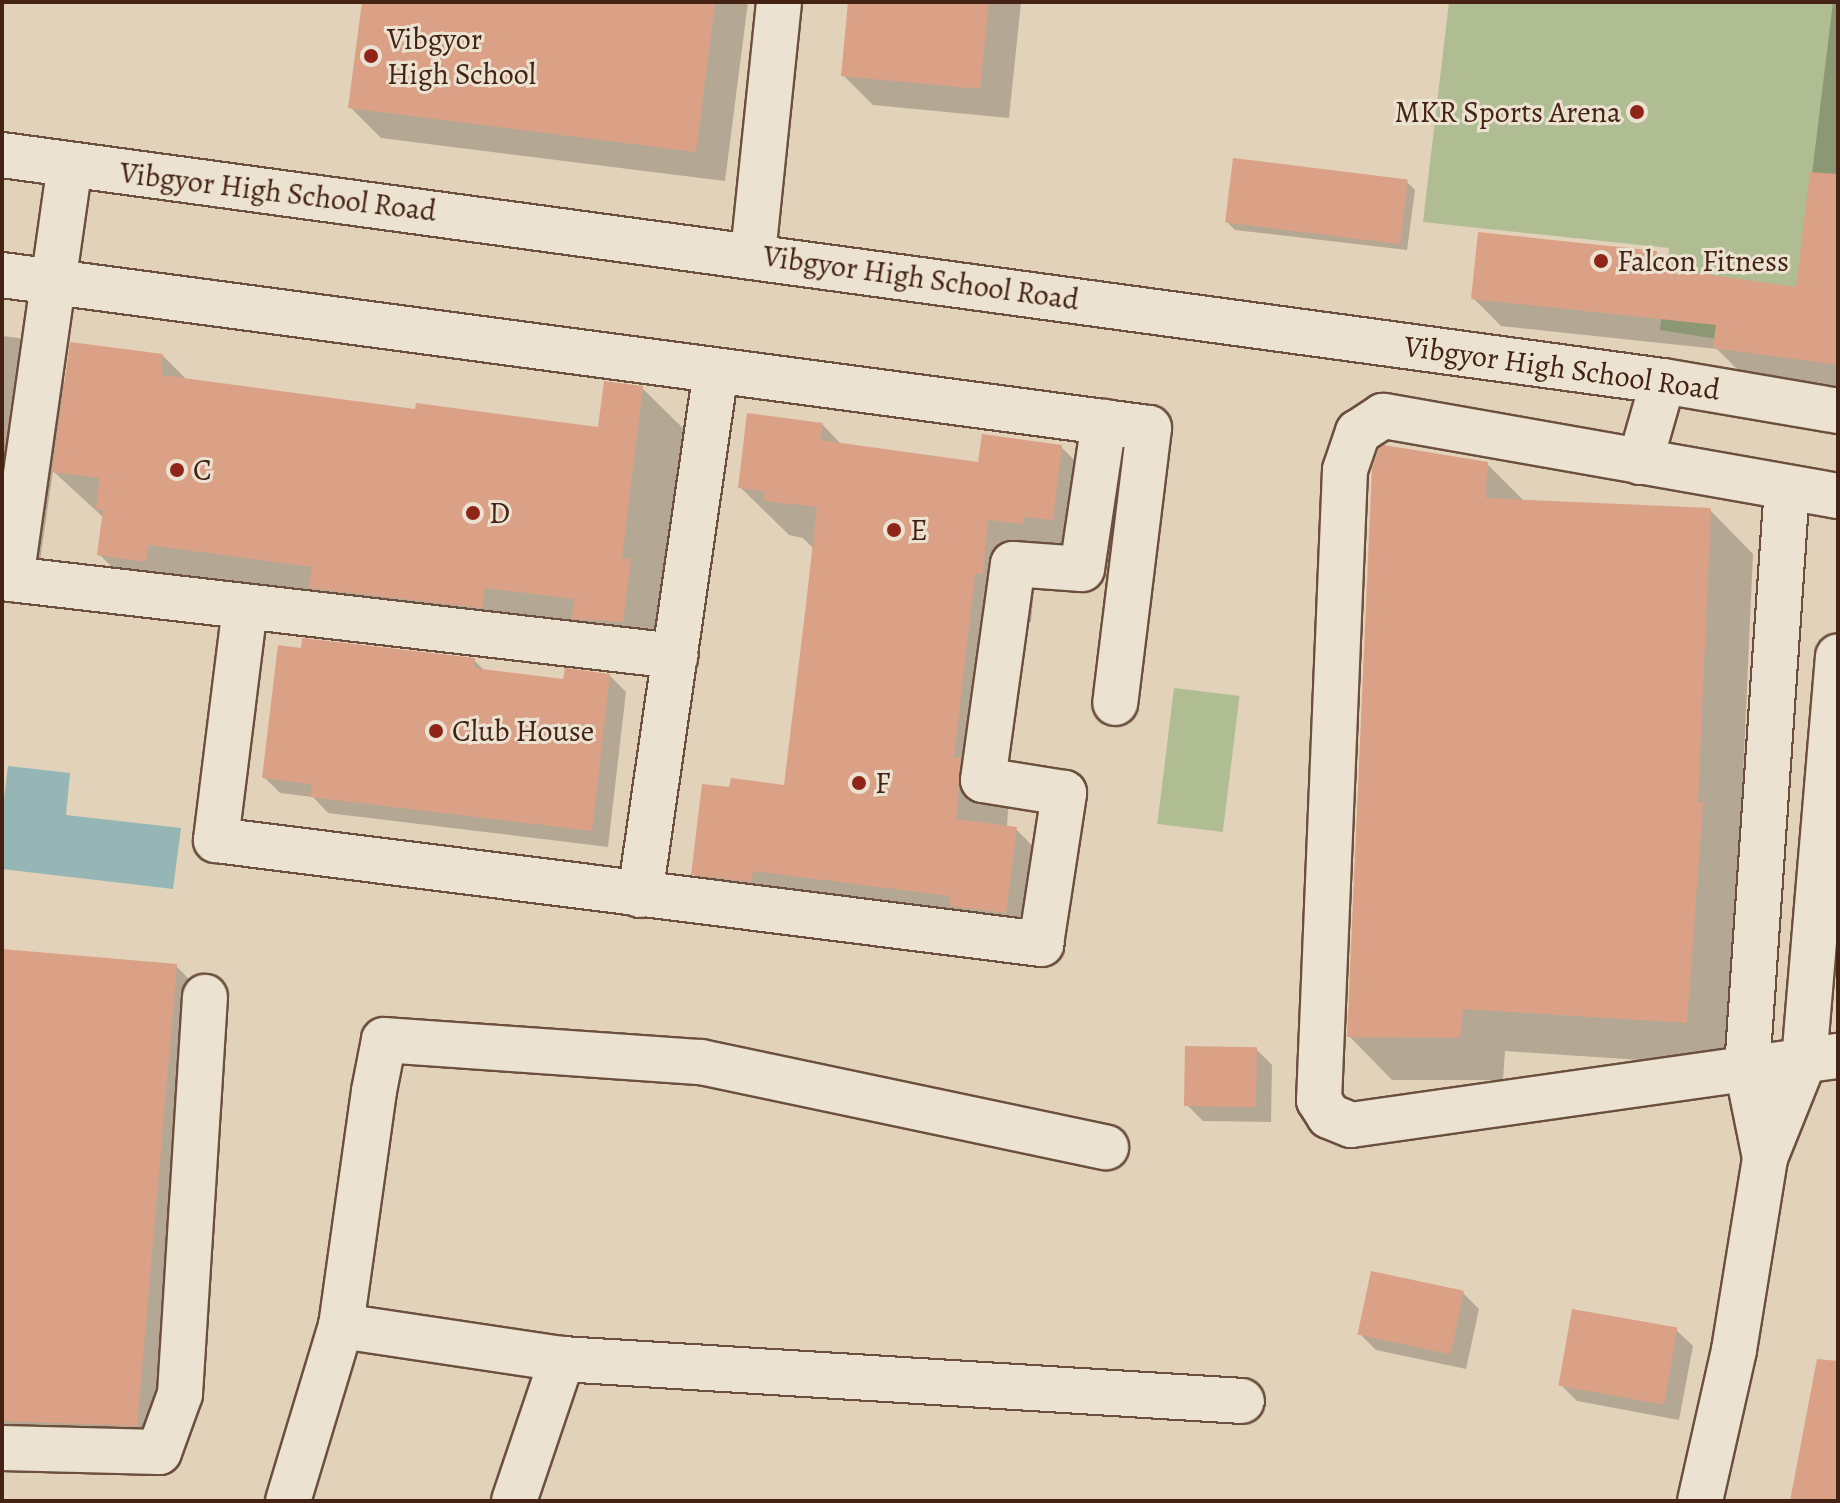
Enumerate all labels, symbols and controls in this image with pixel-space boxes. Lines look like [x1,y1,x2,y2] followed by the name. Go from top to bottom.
[387,21,536,92] place label: Vibgyor High School
[362,47,380,65] marker: Vibgyor High School
[1394,94,1621,130] place label: MKR Sports Arena
[1628,103,1646,121] marker: MKR Sports Arena
[118,155,438,229] street label: Vibgyor High School Road
[761,238,1081,318] street label: Vibgyor High School Road
[1617,243,1789,279] place label: Falcon Fitness
[1592,252,1610,270] marker: Falcon Fitness
[1402,328,1722,408] street label: Vibgyor High School Road
[193,452,212,488] place label: C
[168,461,186,479] marker: C
[489,495,510,531] place label: D
[464,504,482,522] marker: D
[910,512,928,548] place label: E
[885,521,903,539] marker: E
[452,713,594,749] place label: Club House
[427,722,445,740] marker: Club House
[875,765,890,801] place label: F
[850,774,868,792] marker: F

